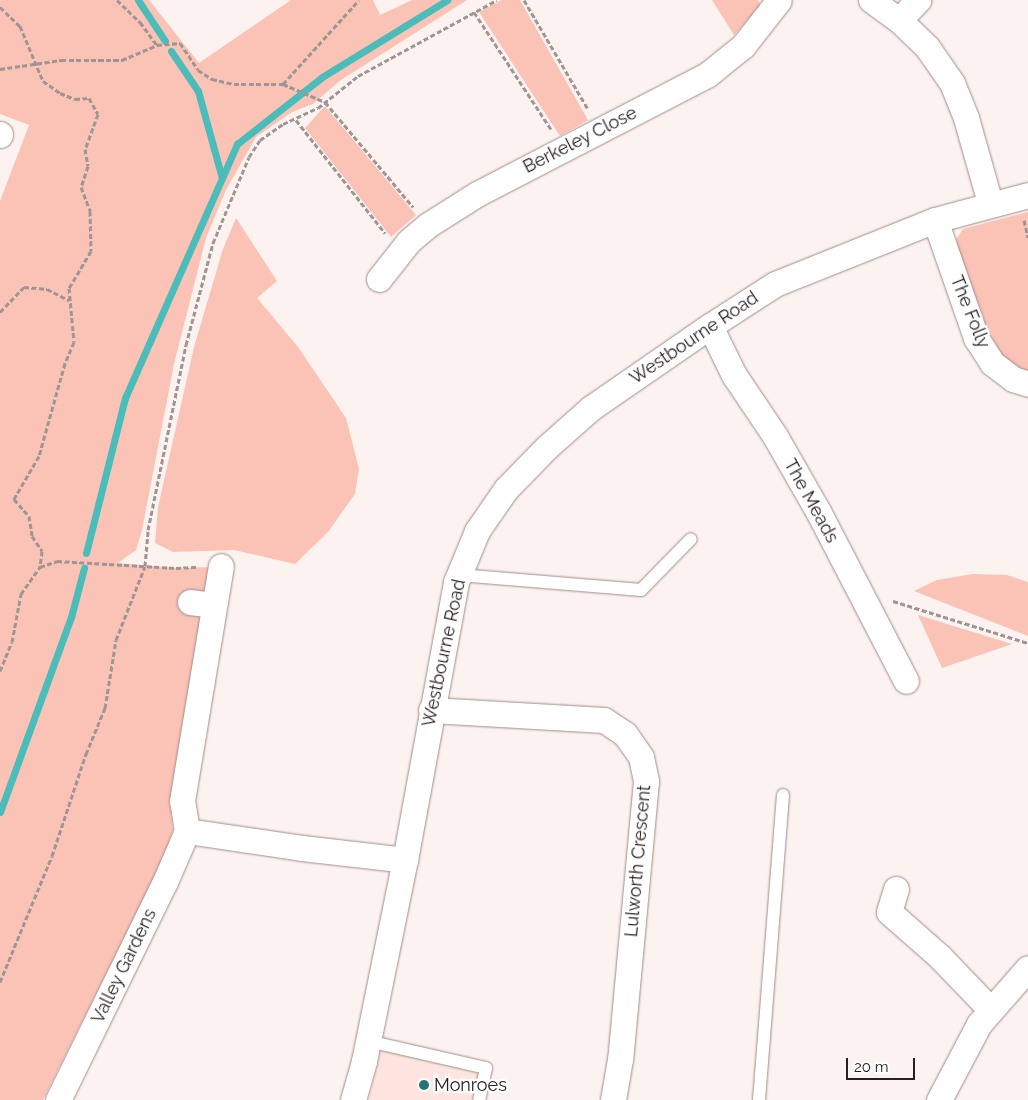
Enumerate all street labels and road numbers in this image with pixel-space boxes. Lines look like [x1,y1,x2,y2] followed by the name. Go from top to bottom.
[519,102,641,178] street label: Berkeley Close
[946,272,994,352] street label: The Folly
[626,287,762,389] street label: Westbourne Road
[779,455,843,547] street label: The Meads
[418,577,470,729] street label: Westbourne Road
[621,784,655,938] street label: Lulworth Crescent
[87,905,161,1027] street label: Valley Gardens

